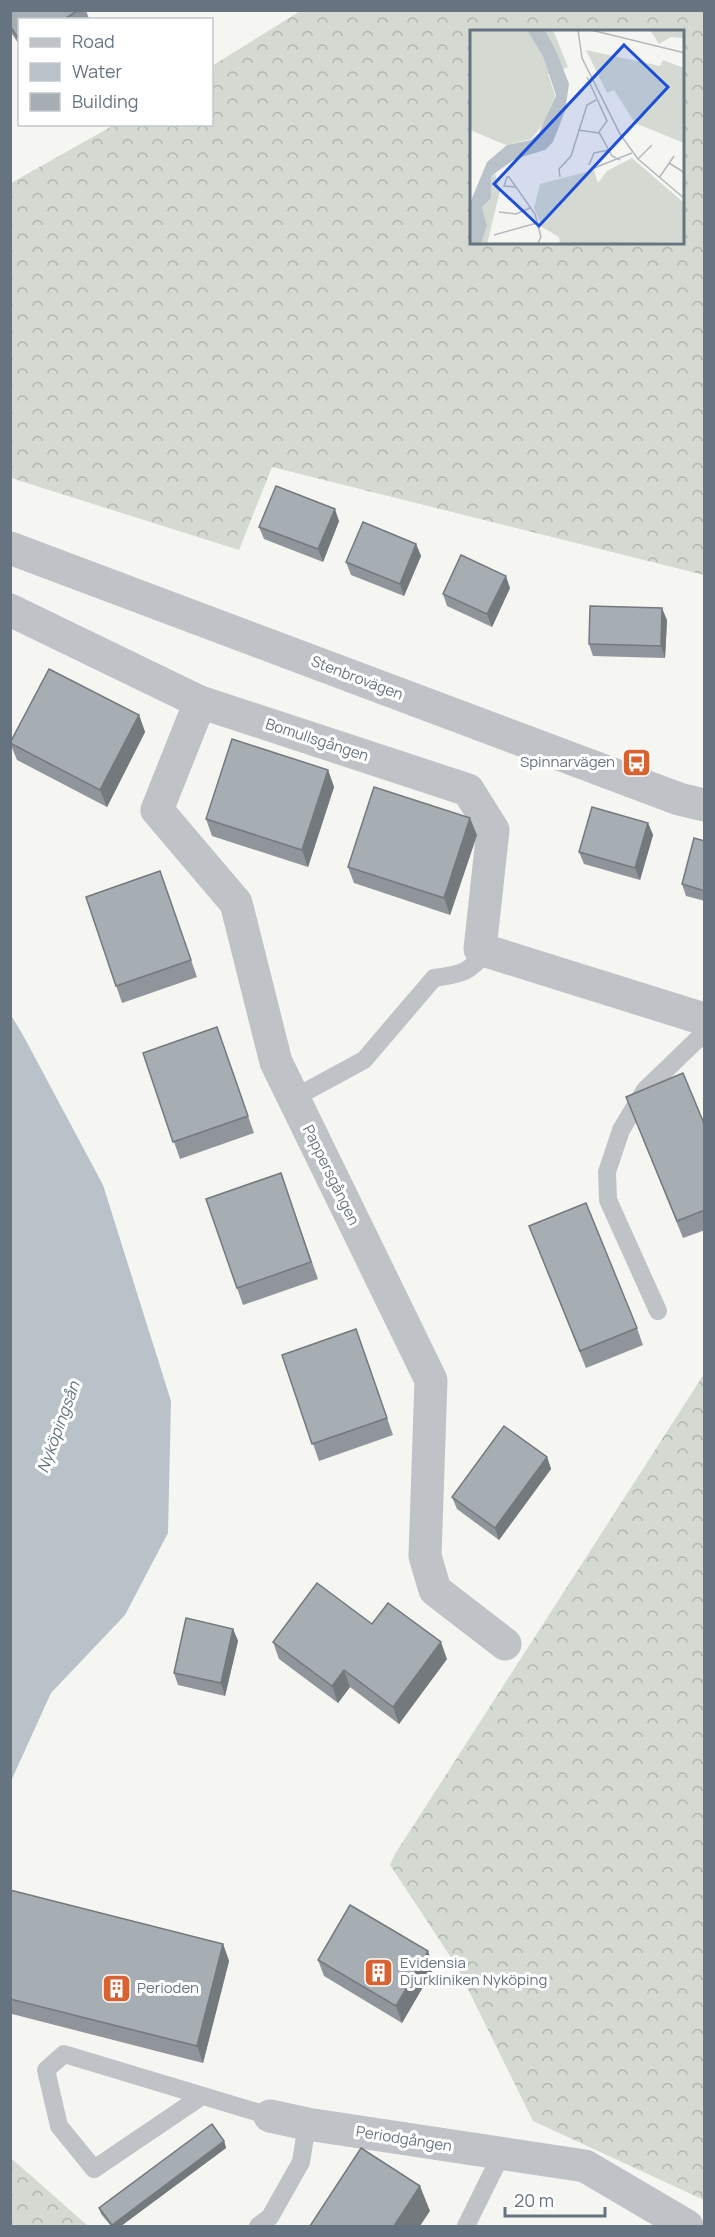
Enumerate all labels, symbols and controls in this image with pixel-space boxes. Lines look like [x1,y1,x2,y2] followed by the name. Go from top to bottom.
[18,18,213,126] legend
[72,29,115,53] text: Road
[470,30,685,244] inset map
[72,59,122,83] text: Water
[72,89,138,113] text: Building
[308,650,406,705] street label: Stenbrovägen
[263,713,371,766] street label: Bomullsgången
[620,746,652,778] bus stop icon: Spinnarvägen
[520,751,615,772] place label: Spinnarvägen
[298,1121,365,1228] street label: Pappersgången
[31,1378,85,1476] water label: Nyköpingsån
[400,1952,547,1990] place label: Evidensia Djurkliniken Nyköping
[363,1956,395,1988] building icon: Evidensia Djurkliniken Nyköping
[100,1972,132,2004] building icon: Perioden
[137,1977,199,1998] place label: Perioden
[355,2121,454,2156] street label: Periodgången
[505,2180,606,2218] scale bar
[514,2188,554,2212] text: 20 m

